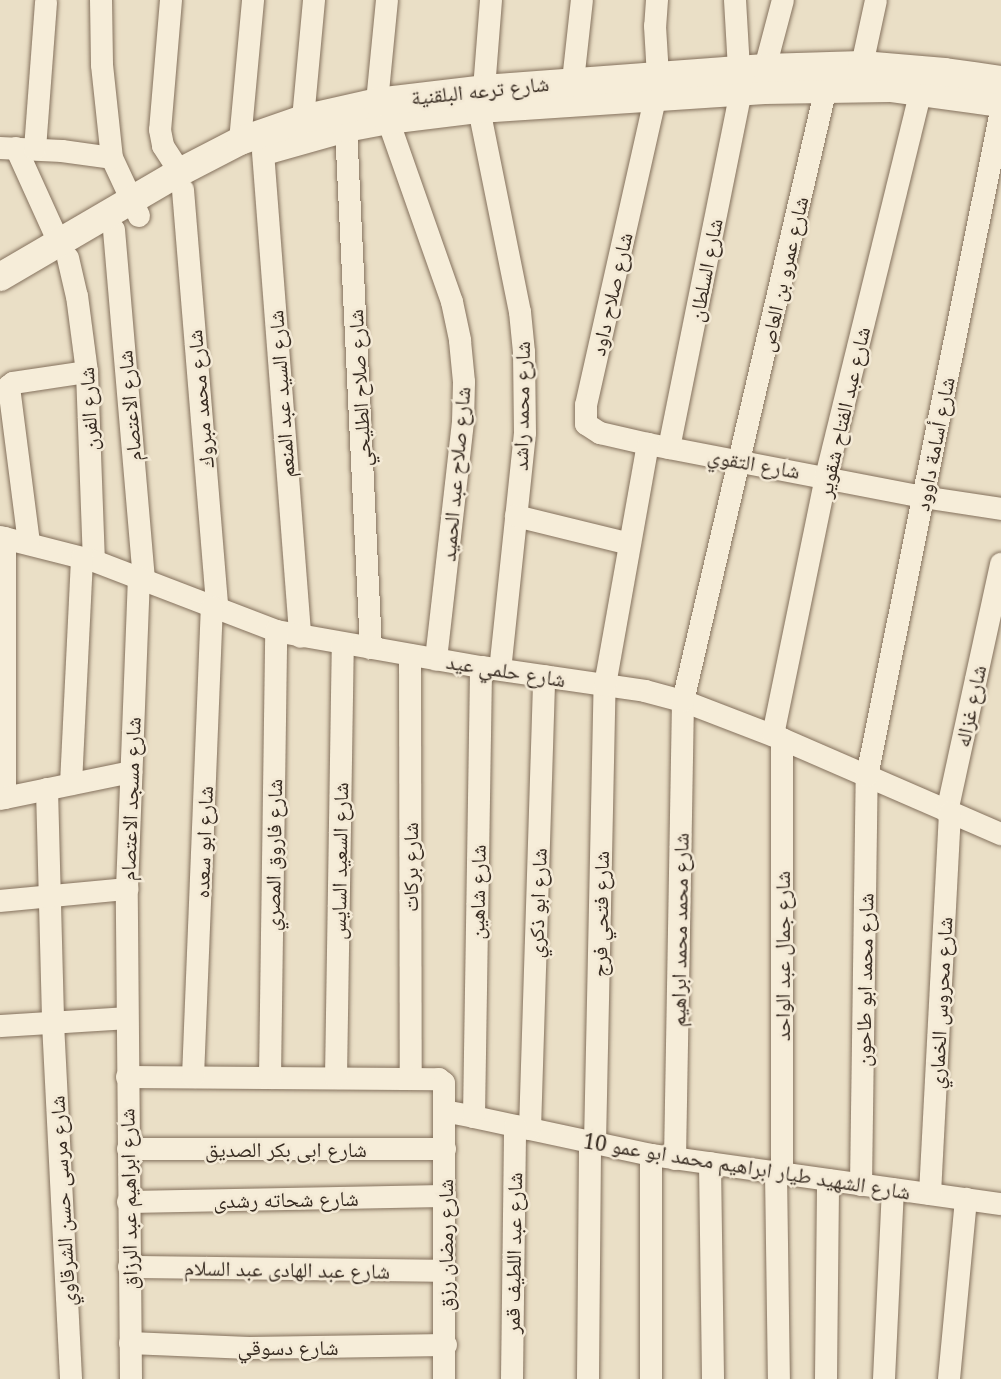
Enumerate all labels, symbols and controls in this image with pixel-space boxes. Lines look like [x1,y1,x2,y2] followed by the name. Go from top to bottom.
[410,70,550,110] street label: شارع ترعه البلقنية
[753,194,813,354] street label: شارع عمرو بن العاص
[683,216,727,324] street label: شارع السلطان
[585,230,637,358] street label: شارع صلاح داود
[263,309,299,479] street label: شارع السيد عبد المنعم
[342,309,376,467] street label: شارع صلاح الطليحي
[811,324,875,500] street label: شارع عبد الفتاح شقوير
[181,329,219,469] street label: شارع محمد مبروك
[507,341,535,471] street label: شارع محمد راشد
[112,349,146,463] street label: شارع الاعتصام
[73,367,103,451] street label: شارع الفرن
[909,375,959,513] street label: شارع أسامة داوود
[435,386,475,562] street label: شارع صلاح عبد الحميد
[706,442,802,484] street label: شارع التقوي
[444,648,568,692] street label: شارع حلمي عيد
[949,663,991,749] street label: شارع غزاله
[115,716,145,882] street label: شارع مسجد الاعتصام
[259,779,287,931] street label: شارع فاروق المصري
[325,782,353,940] street label: شارع السعيد السايس
[188,785,218,899] street label: شارع ابو سعده
[397,822,423,912] street label: شارع بركات
[665,833,693,1027] street label: شارع محمد محمد ابراهيم
[464,844,490,940] street label: شارع شاهين
[522,847,552,959] street label: شارع ابو ذكري
[586,851,614,977] street label: شارع فتحي فرج
[769,871,795,1041] street label: شارع جمال عبد الواحد
[850,893,878,1067] street label: شارع محمد ابو طاحون
[923,916,957,1090] street label: شارع محروس الخماري
[44,1095,80,1307] street label: شارع مرسى حسن الشرقاوي
[114,1108,142,1290] street label: شارع ابراهيم عبد الرزاق
[582,1128,912,1204] street label: شارع الشهيد طيار ابراهيم محمد ابو عمو 10
[205,1136,367,1162] street label: شارع ابى بكر الصديق
[499,1172,527,1334] street label: شارع عبد اللطيف قمر
[432,1179,458,1311] street label: شارع رمضان رزق
[213,1185,359,1213] street label: شارع شحاته رشدى
[184,1255,390,1283] street label: شارع عبد الهادى عبد السلام
[238,1334,338,1360] street label: شارع دسوقي

